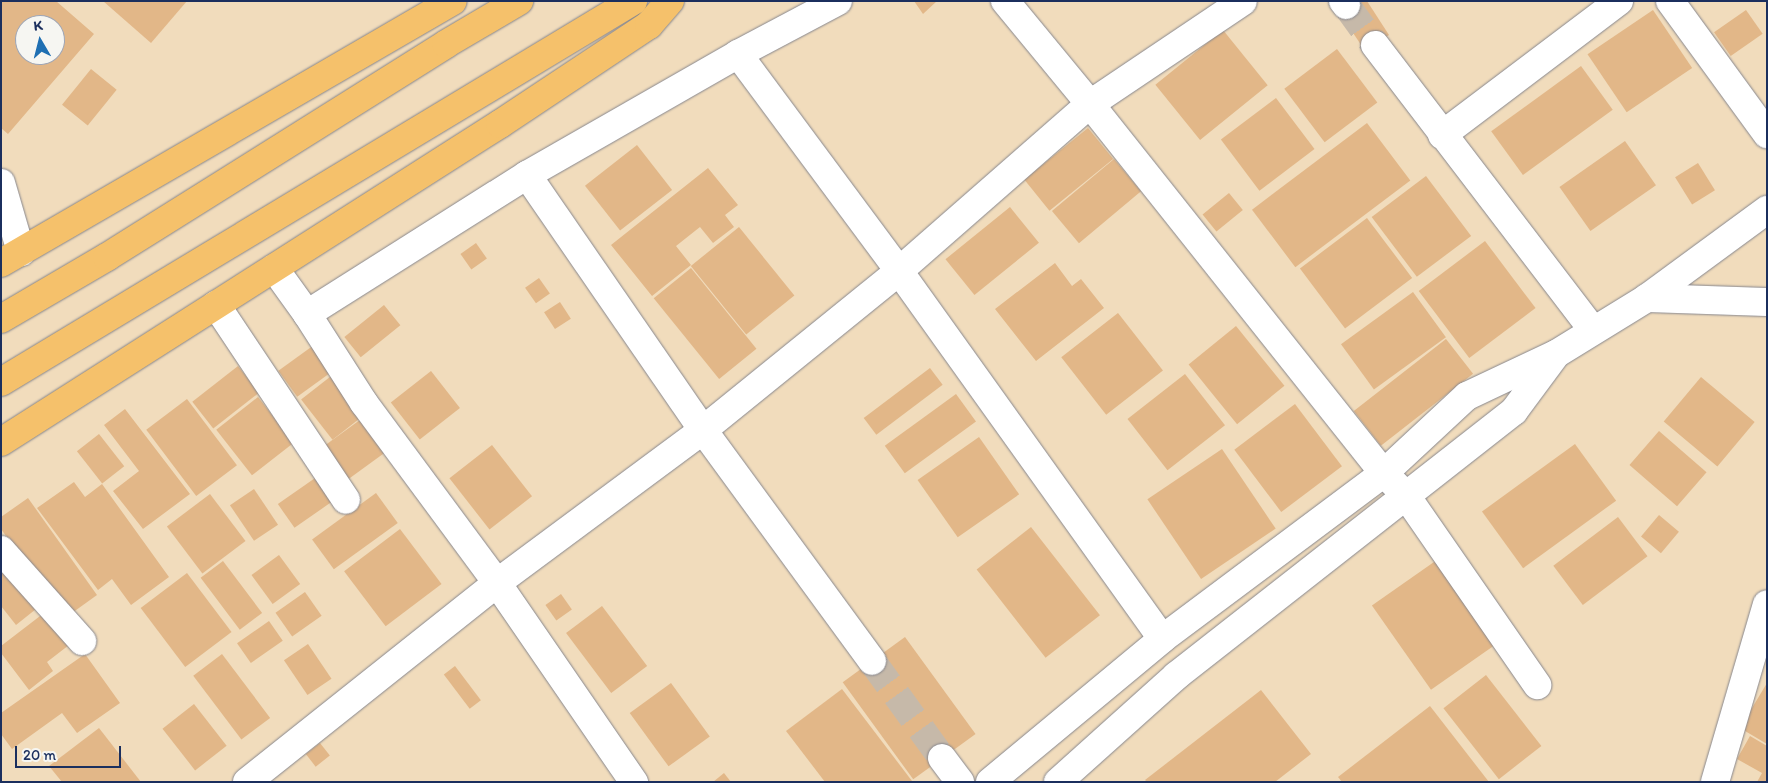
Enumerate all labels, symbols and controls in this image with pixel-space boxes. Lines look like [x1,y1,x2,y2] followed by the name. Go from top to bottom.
[15,15,65,65] north arrow
[32,17,44,35] text: K
[18,736,124,768] scale bar
[23,746,56,764] text: 20 m

